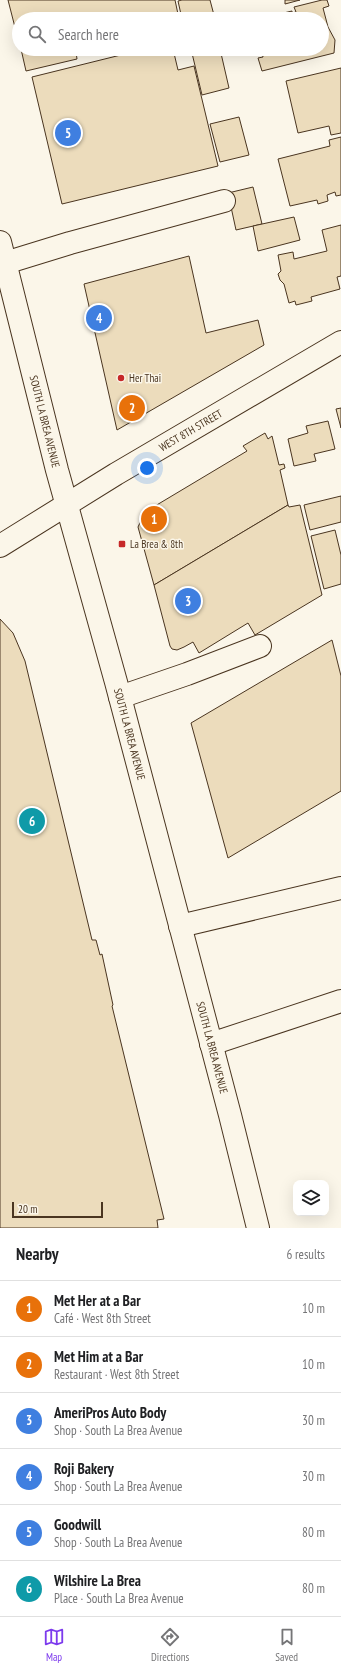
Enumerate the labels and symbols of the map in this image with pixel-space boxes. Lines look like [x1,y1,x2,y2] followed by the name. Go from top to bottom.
[55,118,81,148] pin: 5
[86,303,112,333] pin: 4
[129,371,161,385] place label: Her Thai
[116,373,126,383] marker: Her Thai
[27,374,63,469] street label: SOUTH LA BREA AVENUE
[119,393,145,423] pin: 2
[156,406,225,454] street label: WEST 8TH STREET
[137,458,157,478] your location
[141,504,167,534] pin: 1
[130,537,183,551] place label: La Brea & 8th
[117,539,127,549] marker: La Brea & 8th
[175,586,201,616] pin: 3
[111,687,149,782] street label: SOUTH LA BREA AVENUE
[19,806,45,836] pin: 6
[193,1000,231,1095] street label: SOUTH LA BREA AVENUE
[12,1200,103,1219] scale bar

